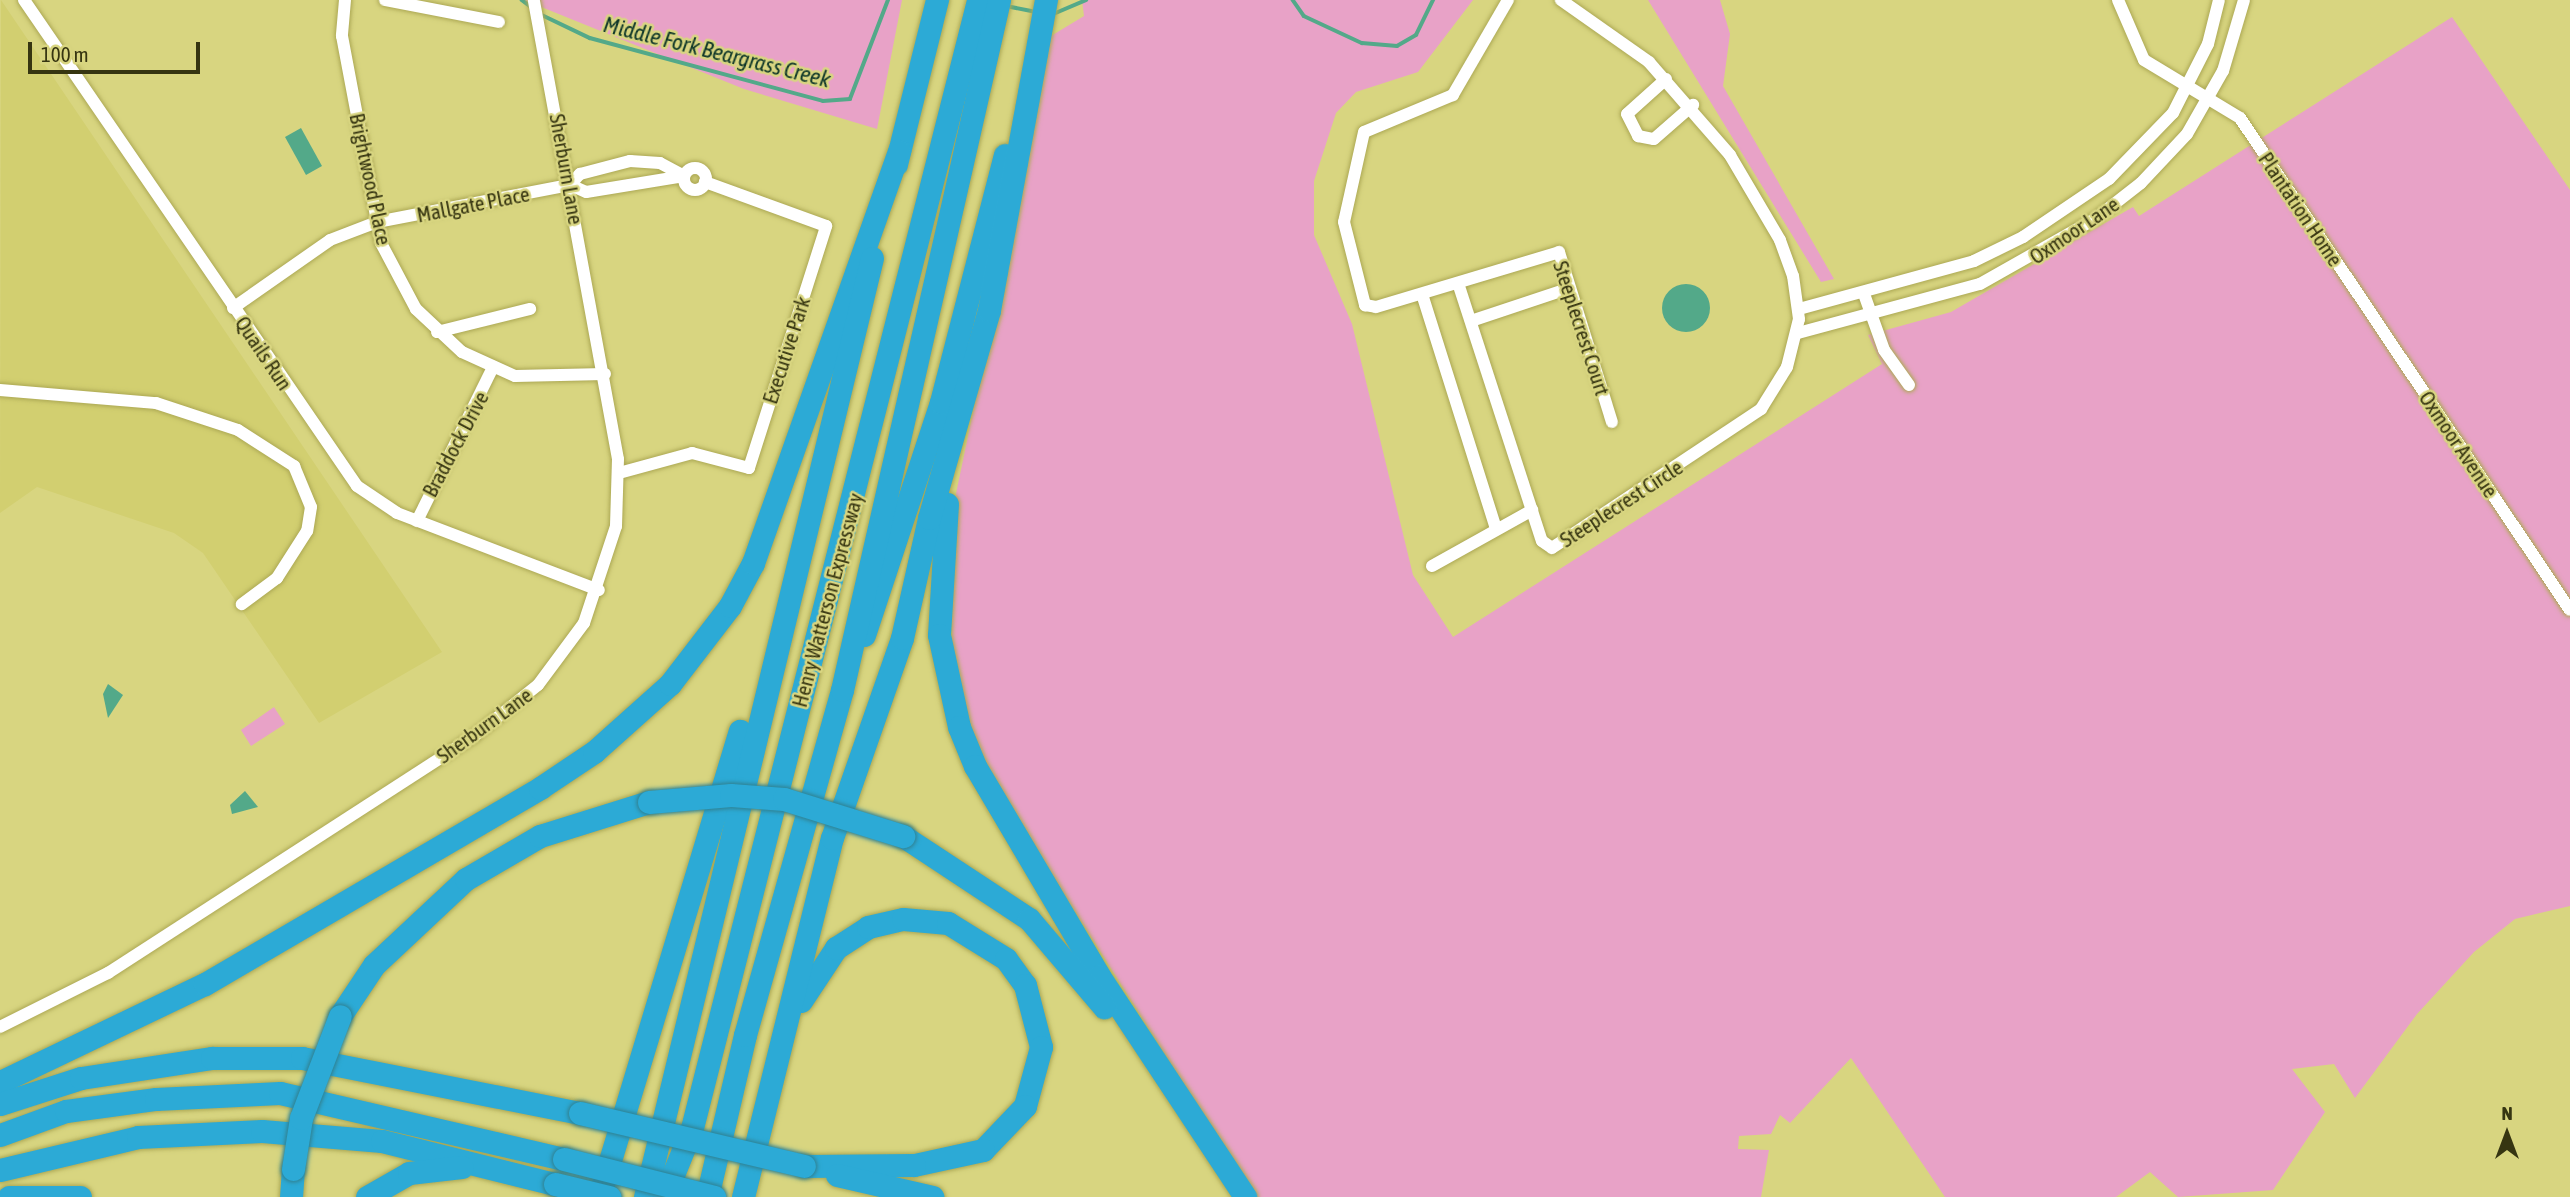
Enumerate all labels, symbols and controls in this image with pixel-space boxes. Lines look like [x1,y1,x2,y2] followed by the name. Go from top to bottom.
[601,10,833,94] water label: Middle Fork Beargrass Creek
[32,28,203,72] scale bar
[41,42,89,66] text: 100 m
[345,111,397,247] street label: Brightwood Place
[545,112,589,226] street label: Sherburn Lane
[2254,147,2348,271] street label: Plantation Home
[415,181,531,227] street label: Mallgate Place
[2025,191,2123,269] street label: Oxmoor Lane
[1548,258,1616,398] street label: Steeplecrest Court
[757,293,815,407] street label: Executive Park
[230,311,298,395] street label: Quails Run
[2414,386,2504,502] street label: Oxmoor Avenue
[417,387,493,501] street label: Braddock Drive
[1555,454,1687,552] street label: Steeplecrest Circle
[786,490,868,710] street label: Henry Watterson Expressway
[431,682,537,768] street label: Sherburn Lane
[2472,1099,2542,1169] north arrow
[2501,1102,2513,1124] text: N

